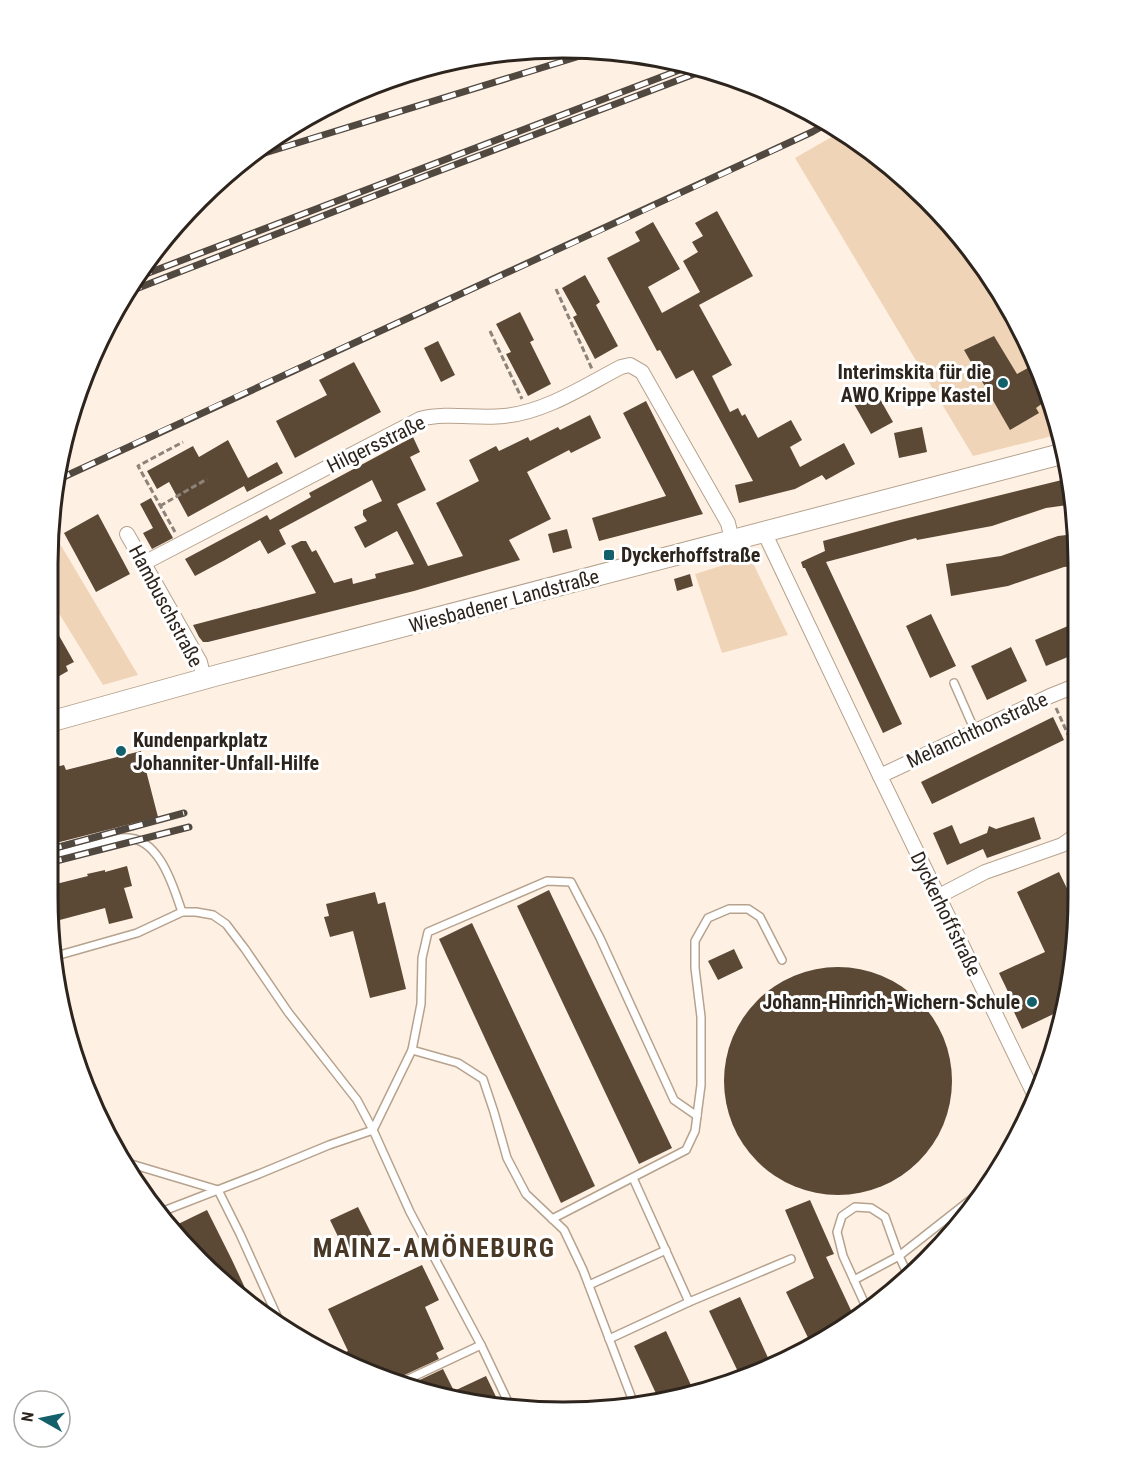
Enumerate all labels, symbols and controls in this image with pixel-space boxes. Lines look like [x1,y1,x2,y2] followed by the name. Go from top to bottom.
[838,360,991,407] place label: Interimskita für die AWO Krippe Kastel
[996,376,1010,390] marker: Interimskita für die AWO Krippe Kastel
[323,410,429,478] street label: Hilgersstraße
[124,541,208,671] street label: Hambuschstraße
[621,543,760,567] place label: Dyckerhoffstraße
[602,548,616,562] marker: Dyckerhoffstraße
[406,564,602,638] street label: Wiesbadener Landstraße
[903,687,1051,773] street label: Melanchthonstraße
[133,728,319,775] place label: Kundenparkplatz Johanniter-Unfall-Hilfe
[114,744,128,758] marker: Kundenparkplatz Johanniter-Unfall-Hilfe
[905,848,987,980] street label: Dyckerhoffstraße
[762,990,1020,1014] place label: Johann-Hinrich-Wichern-Schule
[1025,995,1039,1009] marker: Johann-Hinrich-Wichern-Schule
[313,1233,555,1263] district label: MAINZ-AMÖNEBURG
[12,1389,72,1449] north arrow
[18,1410,38,1423] text: N

